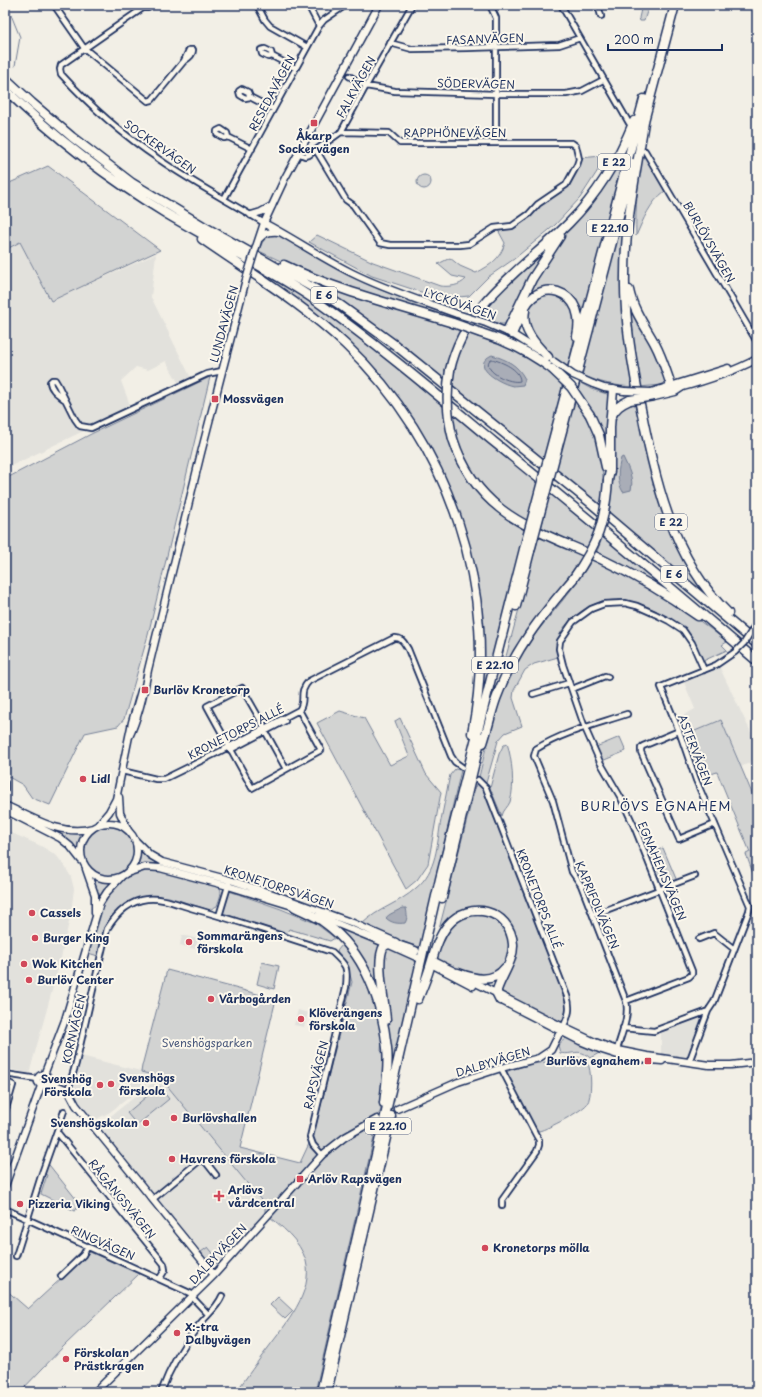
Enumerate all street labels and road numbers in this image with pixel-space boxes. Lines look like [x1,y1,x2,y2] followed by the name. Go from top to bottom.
[446,29,524,48] street label: FASANVÄGEN
[244,52,299,134] street label: RESEDAVÄGEN
[332,53,379,121] street label: FALKVÄGEN
[437,74,515,93] street label: SÖDERVÄGEN
[121,115,200,178] street label: SOCKERVÄGEN
[404,124,506,141] street label: RAPPHÖNEVÄGEN
[598,154,630,170] road number: E 22
[679,198,740,286] street label: BURLÖVSVÄGEN
[587,220,633,236] road number: E 22.10
[205,283,242,364] street label: LUNDAVÄGEN
[422,283,499,324] street label: LYCKÖVÄGEN
[311,287,337,303] road number: E 6
[655,514,687,530] road number: E 22
[661,566,687,582] road number: E 6
[472,657,518,673] road number: E 22.10
[185,700,287,763] street label: KRONETORPS ALLÉ
[674,712,717,788] street label: ASTERVÄGEN
[634,819,691,923] street label: EGNAHEMSVÄGEN
[513,846,566,951] street label: KRONETORPS ALLÉ
[571,858,624,952] street label: KAPRIFOLVÄGEN
[222,861,336,912] street label: KRONETORPSVÄGEN
[57,992,90,1066] street label: KORNVÄGEN
[299,1039,332,1111] street label: RAPSVÄGEN
[453,1042,532,1081] street label: DALBYVÄGEN
[365,1118,411,1134] road number: E 22.10
[85,1155,160,1242] street label: RÅGÅNGSVÄGEN
[185,1220,250,1288] street label: DALBYVÄGEN
[68,1221,138,1264] street label: RINGVÄGEN

